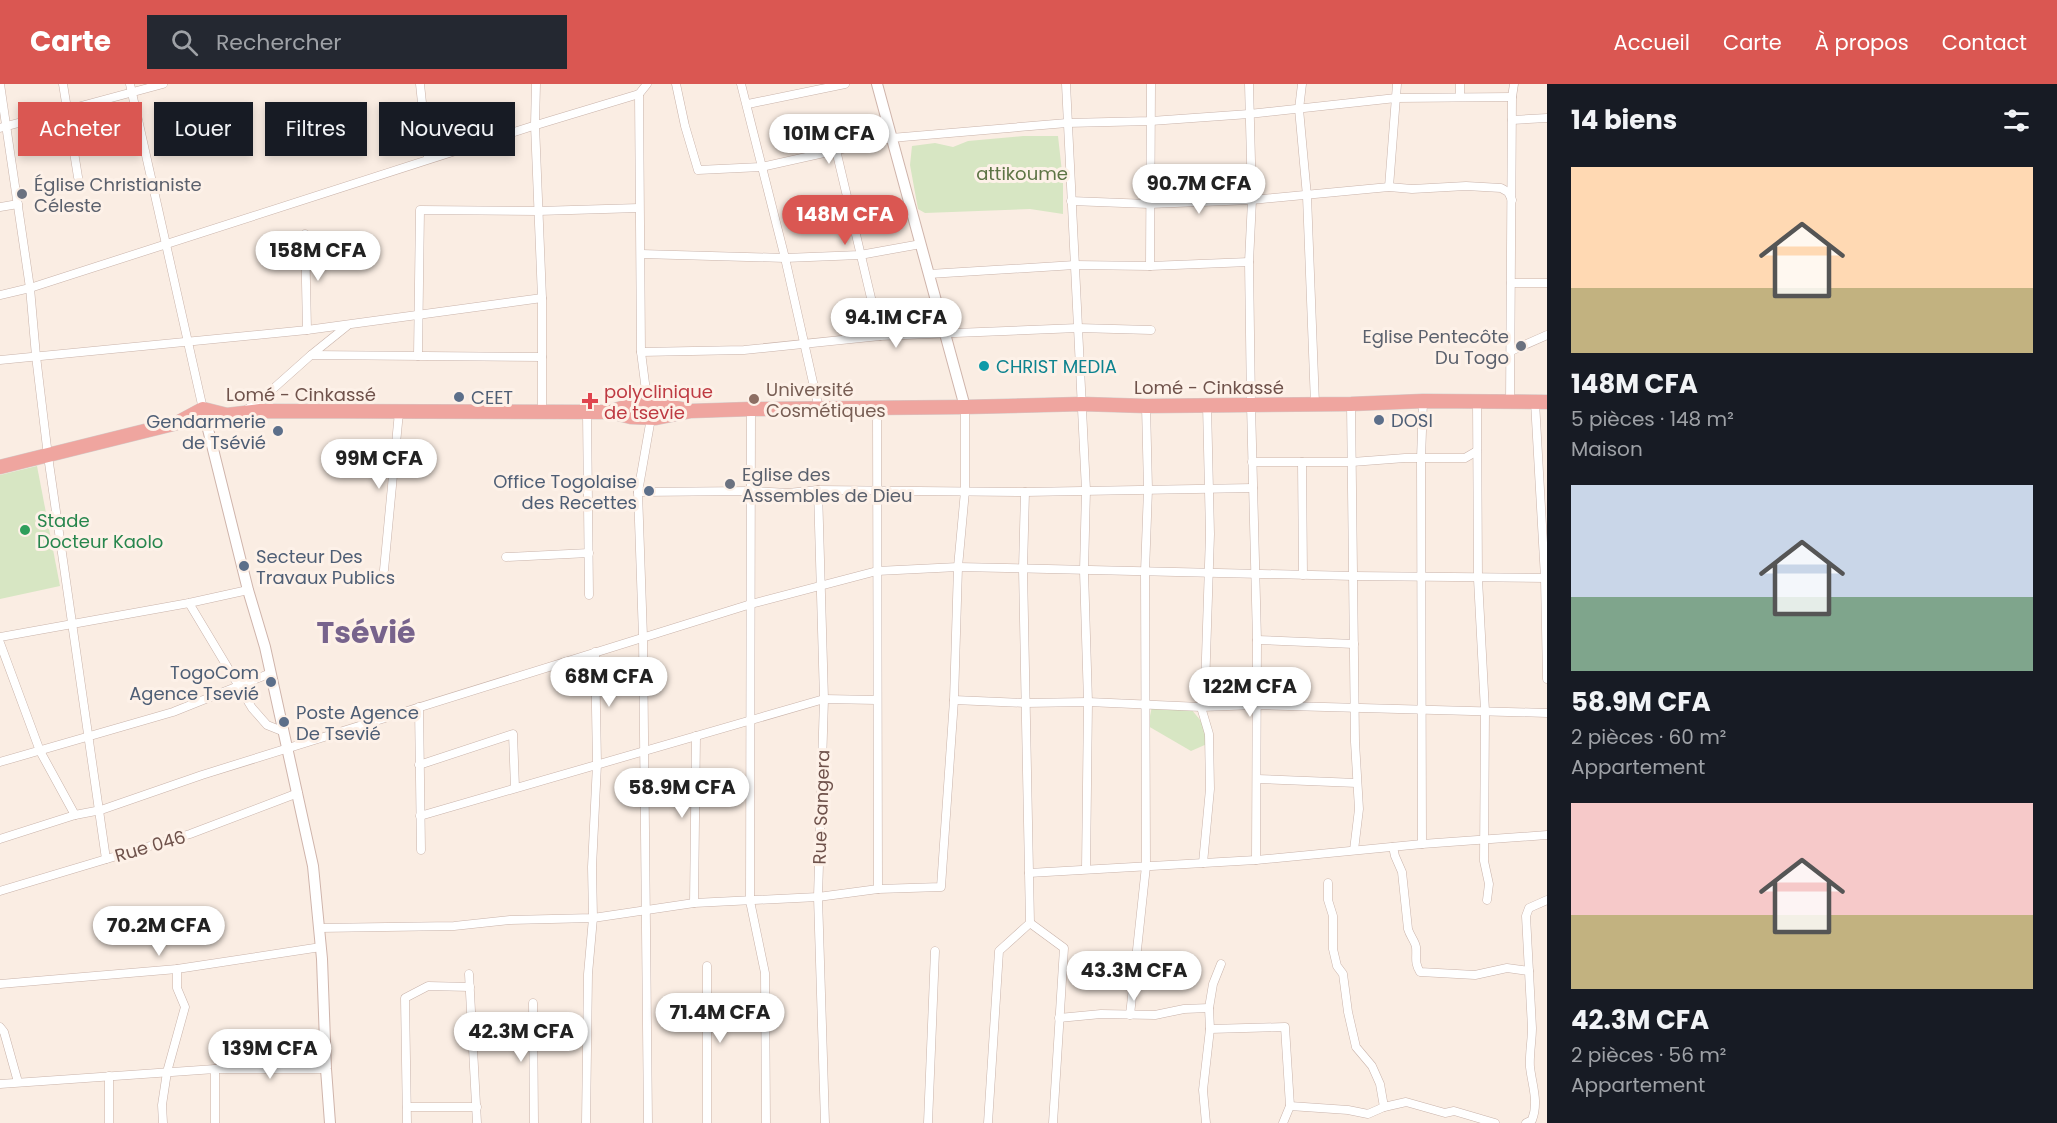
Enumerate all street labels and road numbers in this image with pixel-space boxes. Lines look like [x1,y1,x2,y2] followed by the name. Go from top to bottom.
[1134,375,1284,400] street label: Lomé - Cinkassé
[226,382,376,407] street label: Lomé - Cinkassé
[807,749,835,865] street label: Rue Sangera
[112,824,188,868] street label: Rue 046

